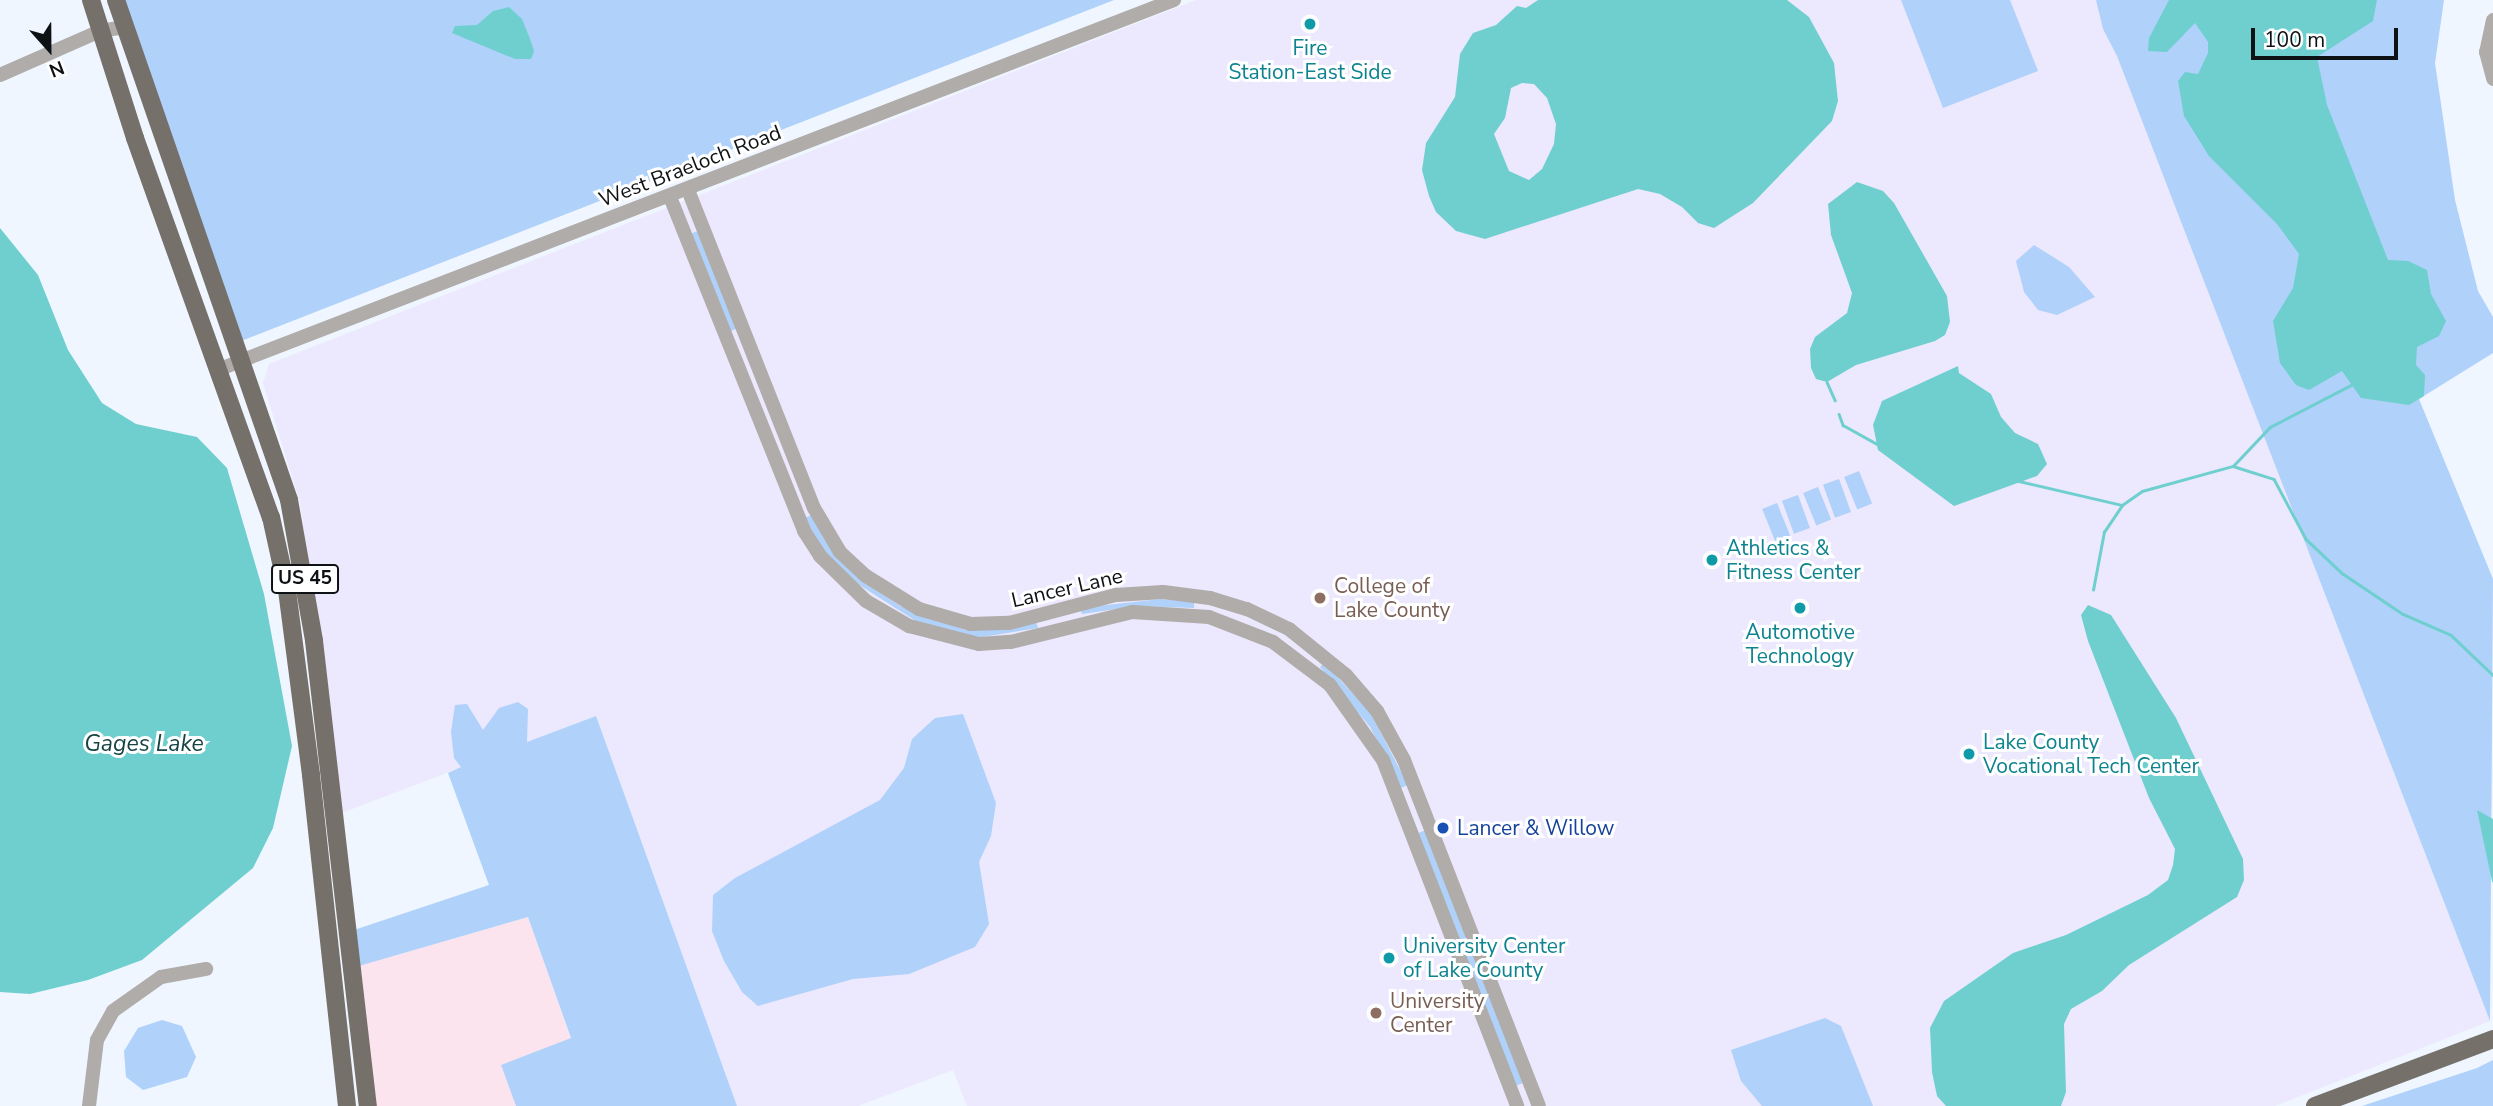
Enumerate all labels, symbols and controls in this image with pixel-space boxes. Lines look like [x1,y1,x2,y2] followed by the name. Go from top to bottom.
[14,14,84,84] north arrow
[2255,14,2402,58] scale bar
[1302,16,1318,32] marker: Fire Station-East Side
[2264,26,2325,54] text: 100 m
[1228,35,1392,85] place label: Fire Station-East Side
[45,54,68,83] text: N
[595,120,785,212] street label: West Braeloch Road
[1726,535,1861,585] place label: Athletics & Fitness Center
[1704,552,1720,568] marker: Athletics & Fitness Center
[1009,563,1125,613] street label: Lancer Lane
[270,564,340,594] road number: US 45
[1334,573,1450,623] place label: College of Lake County
[1312,590,1328,606] marker: College of Lake County
[1792,600,1808,616] marker: Automotive Technology
[1745,619,1855,669] place label: Automotive Technology
[1983,729,2199,779] place label: Lake County Vocational Tech Center
[84,730,204,758] water label: Gages Lake
[1961,746,1977,762] marker: Lake County Vocational Tech Center
[1457,815,1615,841] place label: Lancer & Willow
[1435,820,1451,836] marker: Lancer & Willow
[1403,933,1565,983] place label: University Center of Lake County
[1381,950,1397,966] marker: University Center of Lake County
[1390,988,1485,1038] place label: University Center
[1368,1005,1384,1021] marker: University Center

